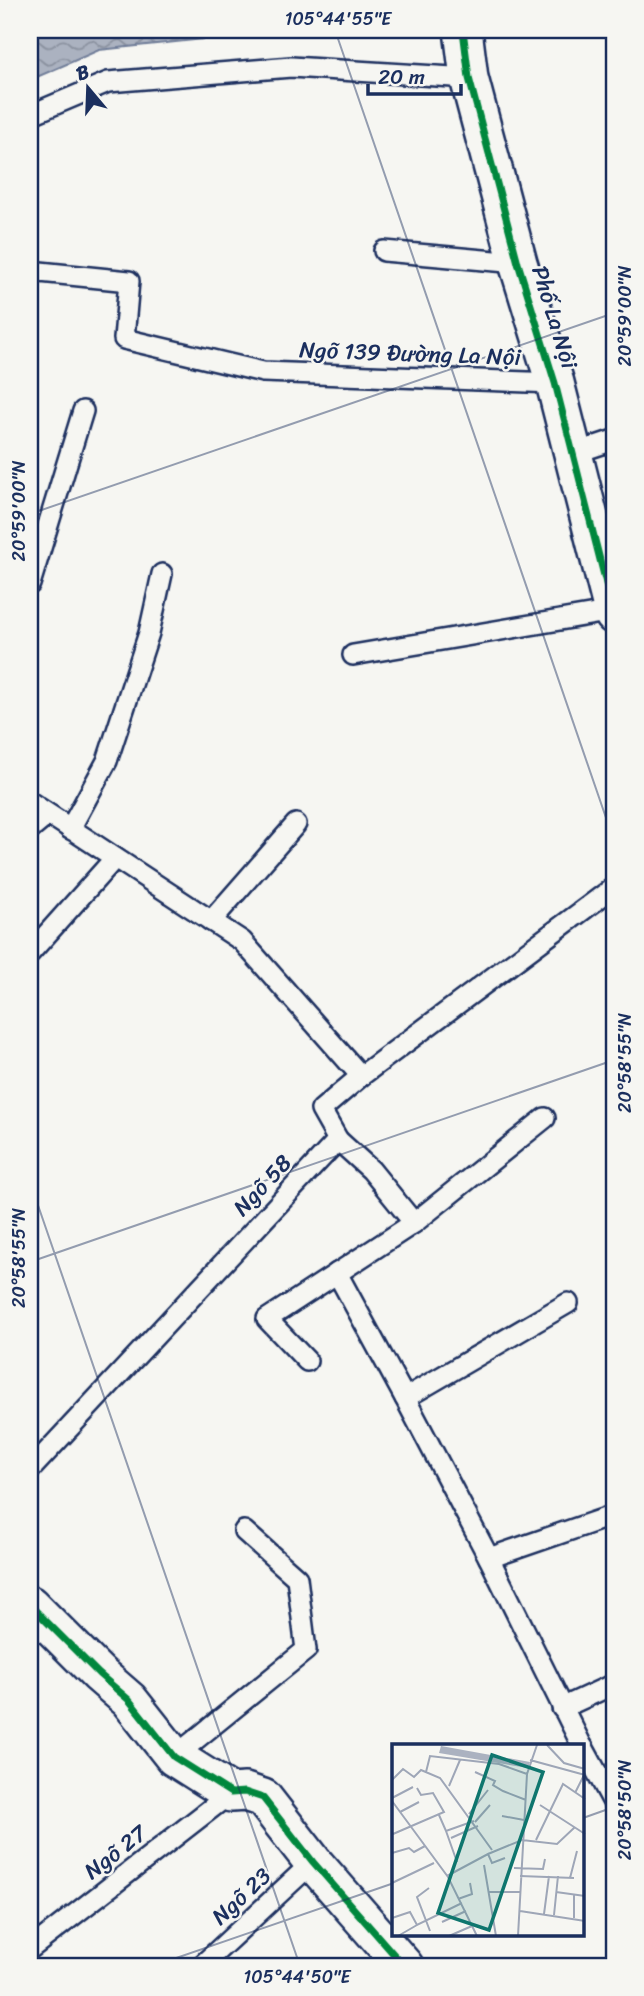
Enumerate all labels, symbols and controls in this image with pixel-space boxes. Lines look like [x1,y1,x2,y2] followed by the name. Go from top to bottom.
[285,3,392,35] text: 105°44'55"E
[52,52,122,122] north arrow
[368,52,460,96] scale bar
[72,55,94,90] text: B
[378,58,425,96] text: 20 m
[519,260,590,374] street label: Phố La Nội
[609,265,641,366] text: 20°59'00"N
[298,329,522,378] street label: Ngõ 139 Đường La Nội
[3,460,35,561] text: 20°59'00"N
[609,1013,641,1113] text: 20°58'55"N
[222,1145,302,1226] street label: Ngõ 58
[3,1208,35,1308] text: 20°58'55"N
[392,1744,584,1937] inset map
[609,1759,641,1860] text: 20°58'50"N
[74,1813,158,1891] street label: Ngõ 27
[201,1857,282,1936] street label: Ngõ 23
[244,1961,351,1993] text: 105°44'50"E

